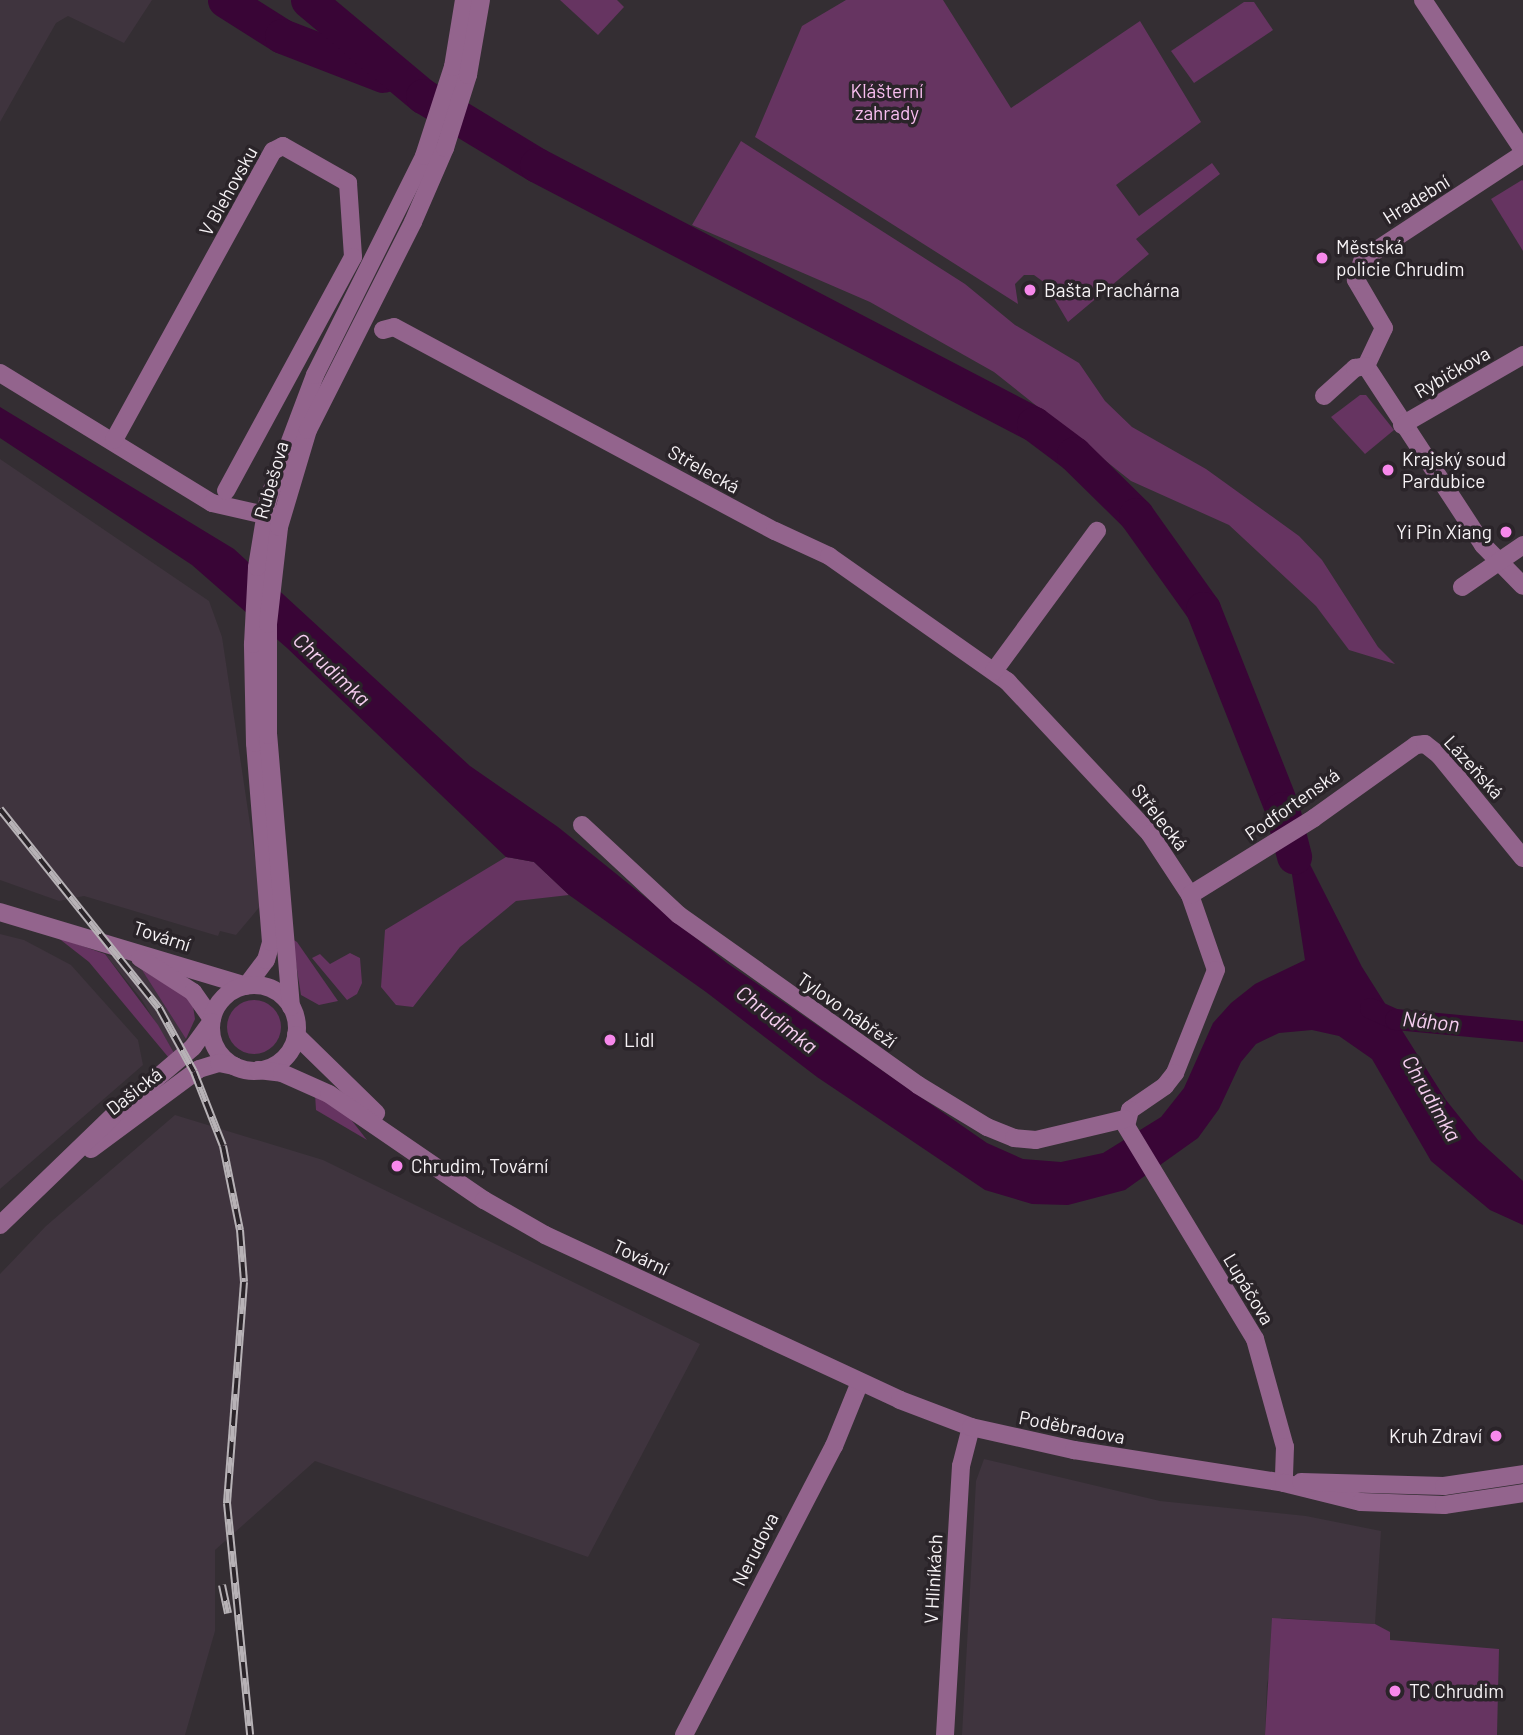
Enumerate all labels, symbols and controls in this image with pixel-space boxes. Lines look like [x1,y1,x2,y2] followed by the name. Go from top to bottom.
[851,80,923,124] park label: Klášterní zahrady
[194,142,262,240] street label: V Blehovsku
[1379,170,1453,228] street label: Hradební
[1336,236,1464,280] place label: Městská policie Chrudim
[1314,250,1330,266] marker: Městská policie Chrudim
[1044,279,1180,301] place label: Bašta Prachárna
[1022,282,1038,298] marker: Bašta Prachárna
[1410,341,1494,403] street label: Rybičkova
[249,439,293,521] street label: Rubešova
[664,440,744,498] street label: Střelecká
[1402,448,1506,492] place label: Krajský soud Pardubice
[1380,462,1396,478] marker: Krajský soud Pardubice
[1396,521,1492,543] place label: Yi Pin Xiang
[1498,524,1514,540] marker: Yi Pin Xiang
[288,627,376,711] water label: Chrudimka
[1440,731,1508,803] street label: Lázeňská
[1240,763,1344,845] street label: Podfortenská
[1127,779,1193,855] street label: Střelecká
[130,916,194,956] street label: Tovární
[793,967,901,1053] street label: Tylovo nábřeží
[731,980,823,1058] water label: Chrudimka
[1401,1005,1461,1037] water label: Náhon
[624,1029,654,1051] place label: Lidl
[602,1032,618,1048] marker: Lidl
[1397,1050,1467,1146] water label: Chrudimka
[102,1062,166,1120] street label: Dašická
[411,1155,548,1177] place label: Chrudim, Tovární
[389,1158,405,1174] marker: Chrudim, Tovární
[609,1234,673,1280] street label: Tovární
[1219,1249,1279,1329] street label: Lupáčova
[1017,1406,1127,1448] street label: Poděbradova
[1389,1425,1482,1447] place label: Kruh Zdraví
[1488,1428,1504,1444] marker: Kruh Zdraví
[727,1509,783,1589] street label: Nerudova
[919,1534,947,1624] street label: V Hliníkách
[1409,1680,1504,1702] place label: TC Chrudim
[1387,1683,1403,1699] marker: TC Chrudim

